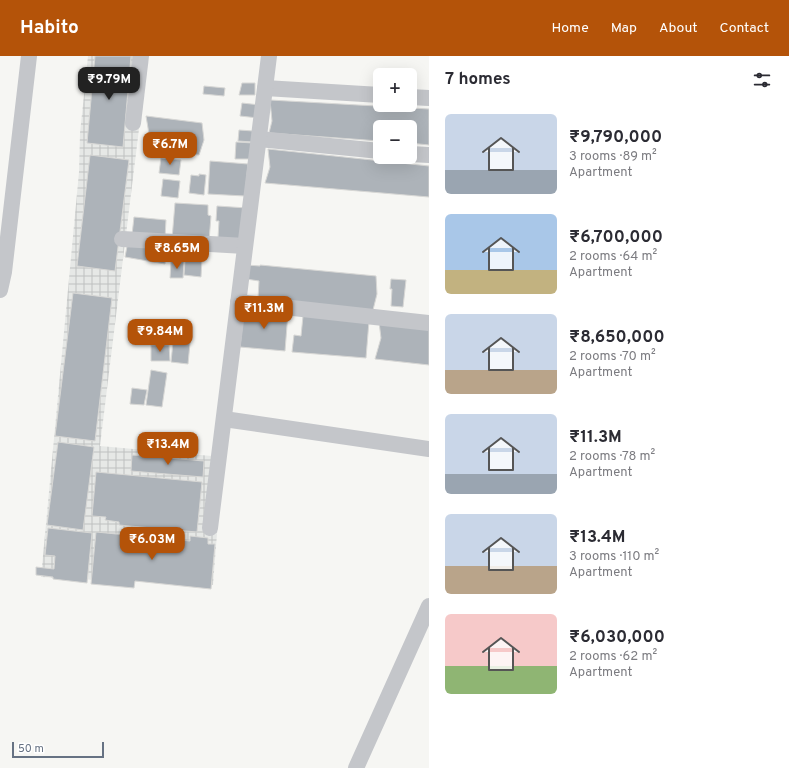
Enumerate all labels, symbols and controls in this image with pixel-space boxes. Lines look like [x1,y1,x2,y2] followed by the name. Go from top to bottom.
[20,16,79,40] text: Habito
[552,20,589,37] text: Home
[611,20,637,37] text: Map
[659,20,698,37] text: About
[720,20,769,37] text: Contact
[76,67,142,101] pin: ₹9.79M
[373,68,417,164] map controls
[373,68,417,112] button: +
[445,69,511,91] text: 7 homes
[751,69,773,91] icon: filters
[87,72,131,88] text: ₹9.79M
[373,120,417,164] button: −
[569,127,662,149] text: ₹9,790,000
[477,130,525,178] icon: home
[142,132,198,166] pin: ₹6.7M
[152,137,188,153] text: ₹6.7M
[569,149,657,165] text: 3 rooms · 89 m²
[569,165,632,181] text: Apartment
[569,227,663,249] text: ₹6,700,000
[477,230,525,278] icon: home
[144,236,210,270] pin: ₹8.65M
[154,241,200,257] text: ₹8.65M
[569,249,657,265] text: 2 rooms · 64 m²
[569,265,632,281] text: Apartment
[231,296,297,330] pin: ₹11.3M
[244,301,284,317] text: ₹11.3M
[127,319,193,353] pin: ₹9.84M
[137,324,183,340] text: ₹9.84M
[569,327,665,349] text: ₹8,650,000
[477,330,525,378] icon: home
[569,349,656,365] text: 2 rooms · 70 m²
[569,365,632,381] text: Apartment
[569,427,622,449] text: ₹11.3M
[477,430,525,478] icon: home
[135,432,201,466] pin: ₹13.4M
[146,437,190,453] text: ₹13.4M
[569,449,655,465] text: 2 rooms · 78 m²
[569,465,632,481] text: Apartment
[119,527,185,561] pin: ₹6.03M
[569,527,626,549] text: ₹13.4M
[477,530,525,578] icon: home
[129,532,175,548] text: ₹6.03M
[569,549,659,565] text: 3 rooms · 110 m²
[569,565,632,581] text: Apartment
[569,627,665,649] text: ₹6,030,000
[477,630,525,678] icon: home
[569,649,657,665] text: 2 rooms · 62 m²
[569,665,632,681] text: Apartment
[12,740,104,759] scale bar
[18,742,44,756] text: 50 m

